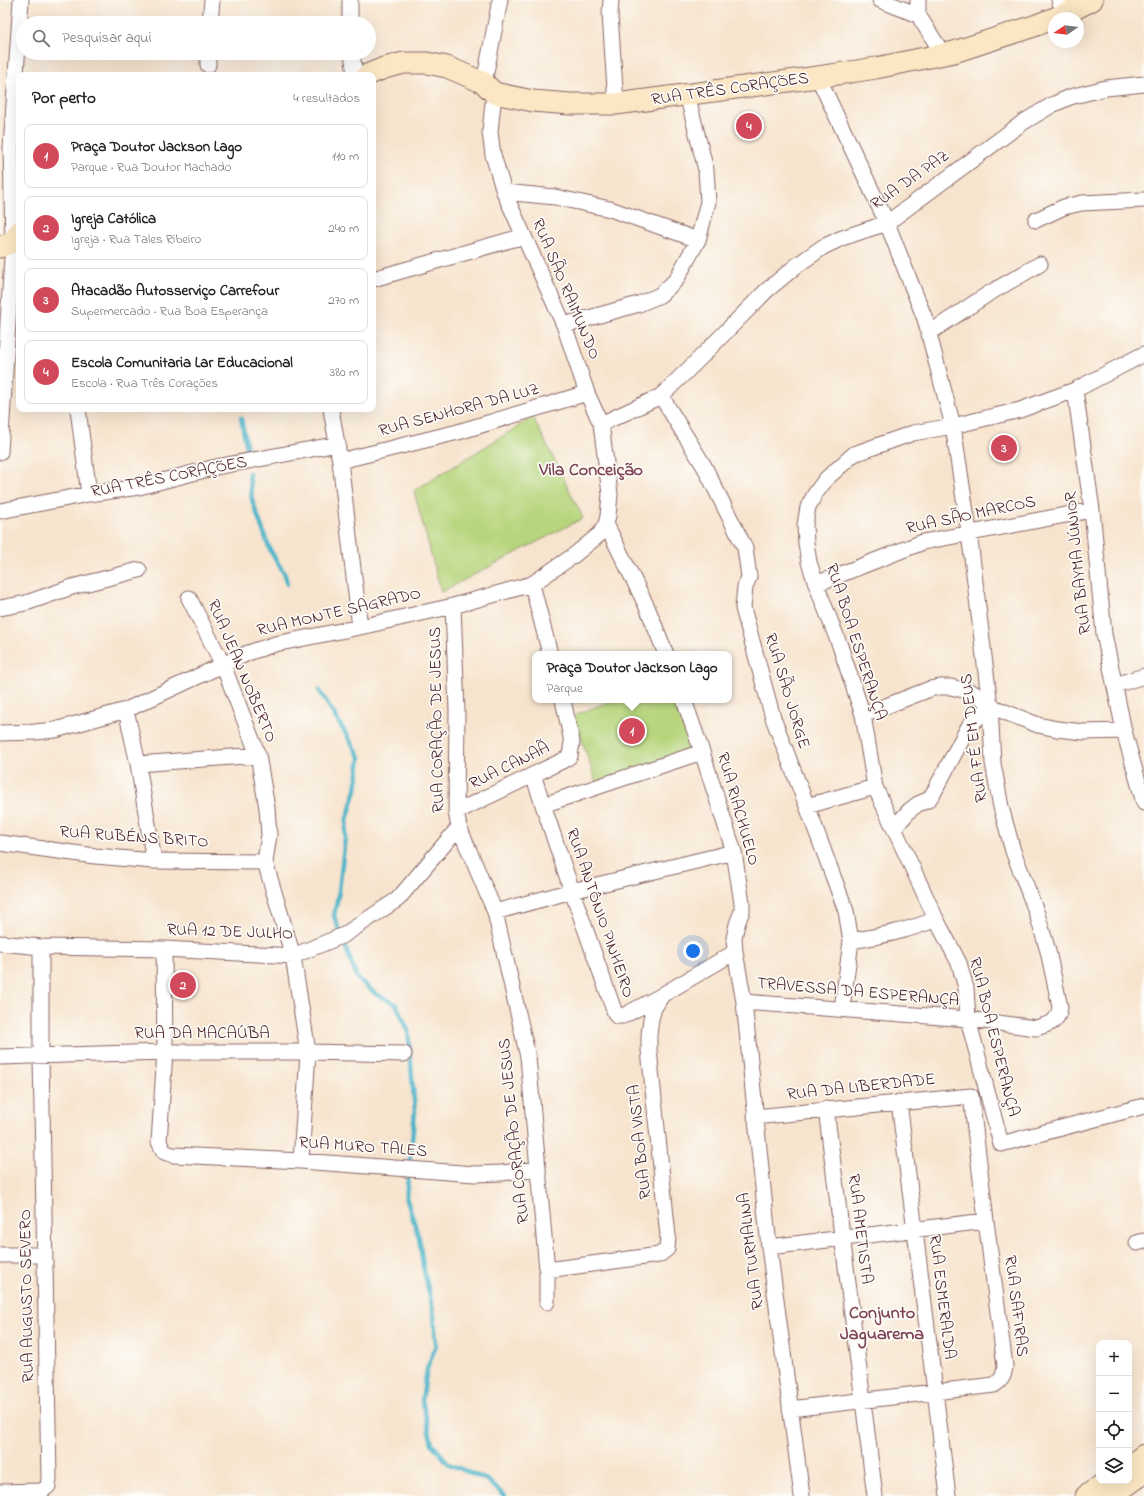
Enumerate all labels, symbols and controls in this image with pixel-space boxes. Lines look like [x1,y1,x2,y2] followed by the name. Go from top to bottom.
[1048,12,1084,48] north arrow
[16,16,376,60] search box
[30,27,52,49] icon: search
[62,27,151,49] text: Pesquisar aqui
[650,66,810,112] street label: RUA TRÊS CORAÇÕES
[32,86,96,111] text: Por perto
[293,89,360,108] text: 4 resultados
[736,111,762,141] pin: 4
[71,136,242,158] text: Praça Doutor Jackson Lago
[866,144,954,216] street label: RUA DA PAZ
[44,147,48,166] text: 1
[332,147,359,166] text: 110 m
[71,158,232,177] text: Parque · Rua Doutor Machado
[71,208,156,230] text: Igreja Católica
[525,215,607,363] street label: RUA SÃO RAIMUNDO
[43,219,49,238] text: 2
[328,219,359,238] text: 240 m
[71,230,201,249] text: Igreja · Rua Tales Ribeiro
[71,280,279,302] text: Atacadão Autosserviço Carrefour
[43,291,49,310] text: 3
[328,291,359,310] text: 270 m
[71,302,268,321] text: Supermercado · Rua Boa Esperança
[71,352,293,374] text: Escola Comunitaria Lar Educacional
[43,363,49,382] text: 4
[330,363,359,382] text: 380 m
[71,374,218,393] text: Escola · Rua Três Corações
[376,376,542,444] street label: RUA SENHORA DA LUZ
[991,433,1017,463] pin: 3
[89,450,249,504] street label: RUA TRÊS CORAÇÕES
[538,458,643,484] district label: Vila Conceição
[904,489,1038,541] street label: RUA SÃO MARCOS
[1058,490,1098,636] street label: RUA BAYMA JÚNIOR
[819,560,893,724] street label: RUA BOA ESPERANÇA
[254,581,424,643] street label: RUA MONTE SAGRADO
[201,596,283,746] street label: RUA JEAN NOBERTO
[423,627,451,813] street label: RUA CORAÇÃO DE JESUS
[758,630,816,752] street label: RUA SÃO JORGE
[532,651,732,703] popup
[546,657,718,679] text: Praça Doutor Jackson Lago
[954,672,994,804] street label: RUA FÉ EM DEUS
[546,679,583,698] text: Parque
[619,716,645,746] pin: 1
[465,736,554,796] street label: RUA CANAÃ
[710,750,766,868] street label: RUA RIACHUELO
[59,819,209,855] street label: RUA RUBÉNS BRITO
[559,825,641,1001] street label: RUA ANTÔNIO PINHEIRO
[166,917,294,947] street label: RUA 12 DE JULHO
[683,941,703,961] your location
[962,955,1026,1119] street label: RUA BOA ESPERANÇA
[170,970,196,1000] pin: 2
[756,971,960,1013] street label: TRAVESSA DA ESPERANÇA
[134,1021,270,1046] street label: RUA DA MACAÚBA
[492,1037,536,1225] street label: RUA CORAÇÃO DE JESUS
[785,1067,937,1107] street label: RUA DA LIBERDADE
[622,1083,658,1201] street label: RUA BOA VISTA
[298,1130,428,1164] street label: RUA MURO TALES
[841,1172,879,1286] street label: RUA AMETISTA
[731,1191,771,1311] street label: RUA TURMALINA
[13,1209,41,1383] street label: RUA AUGUSTO SEVERO
[922,1233,962,1361] street label: RUA ESMERALDA
[997,1254,1035,1358] street label: RUA SAFIRAS
[840,1301,924,1349] district label: Conjunto Jaguarema
[1096,1340,1132,1484] map controls
[1096,1340,1132,1376] button: +
[1096,1376,1132,1412] button: −
[1096,1412,1132,1448] button: locate
[1096,1448,1132,1484] button: layers

